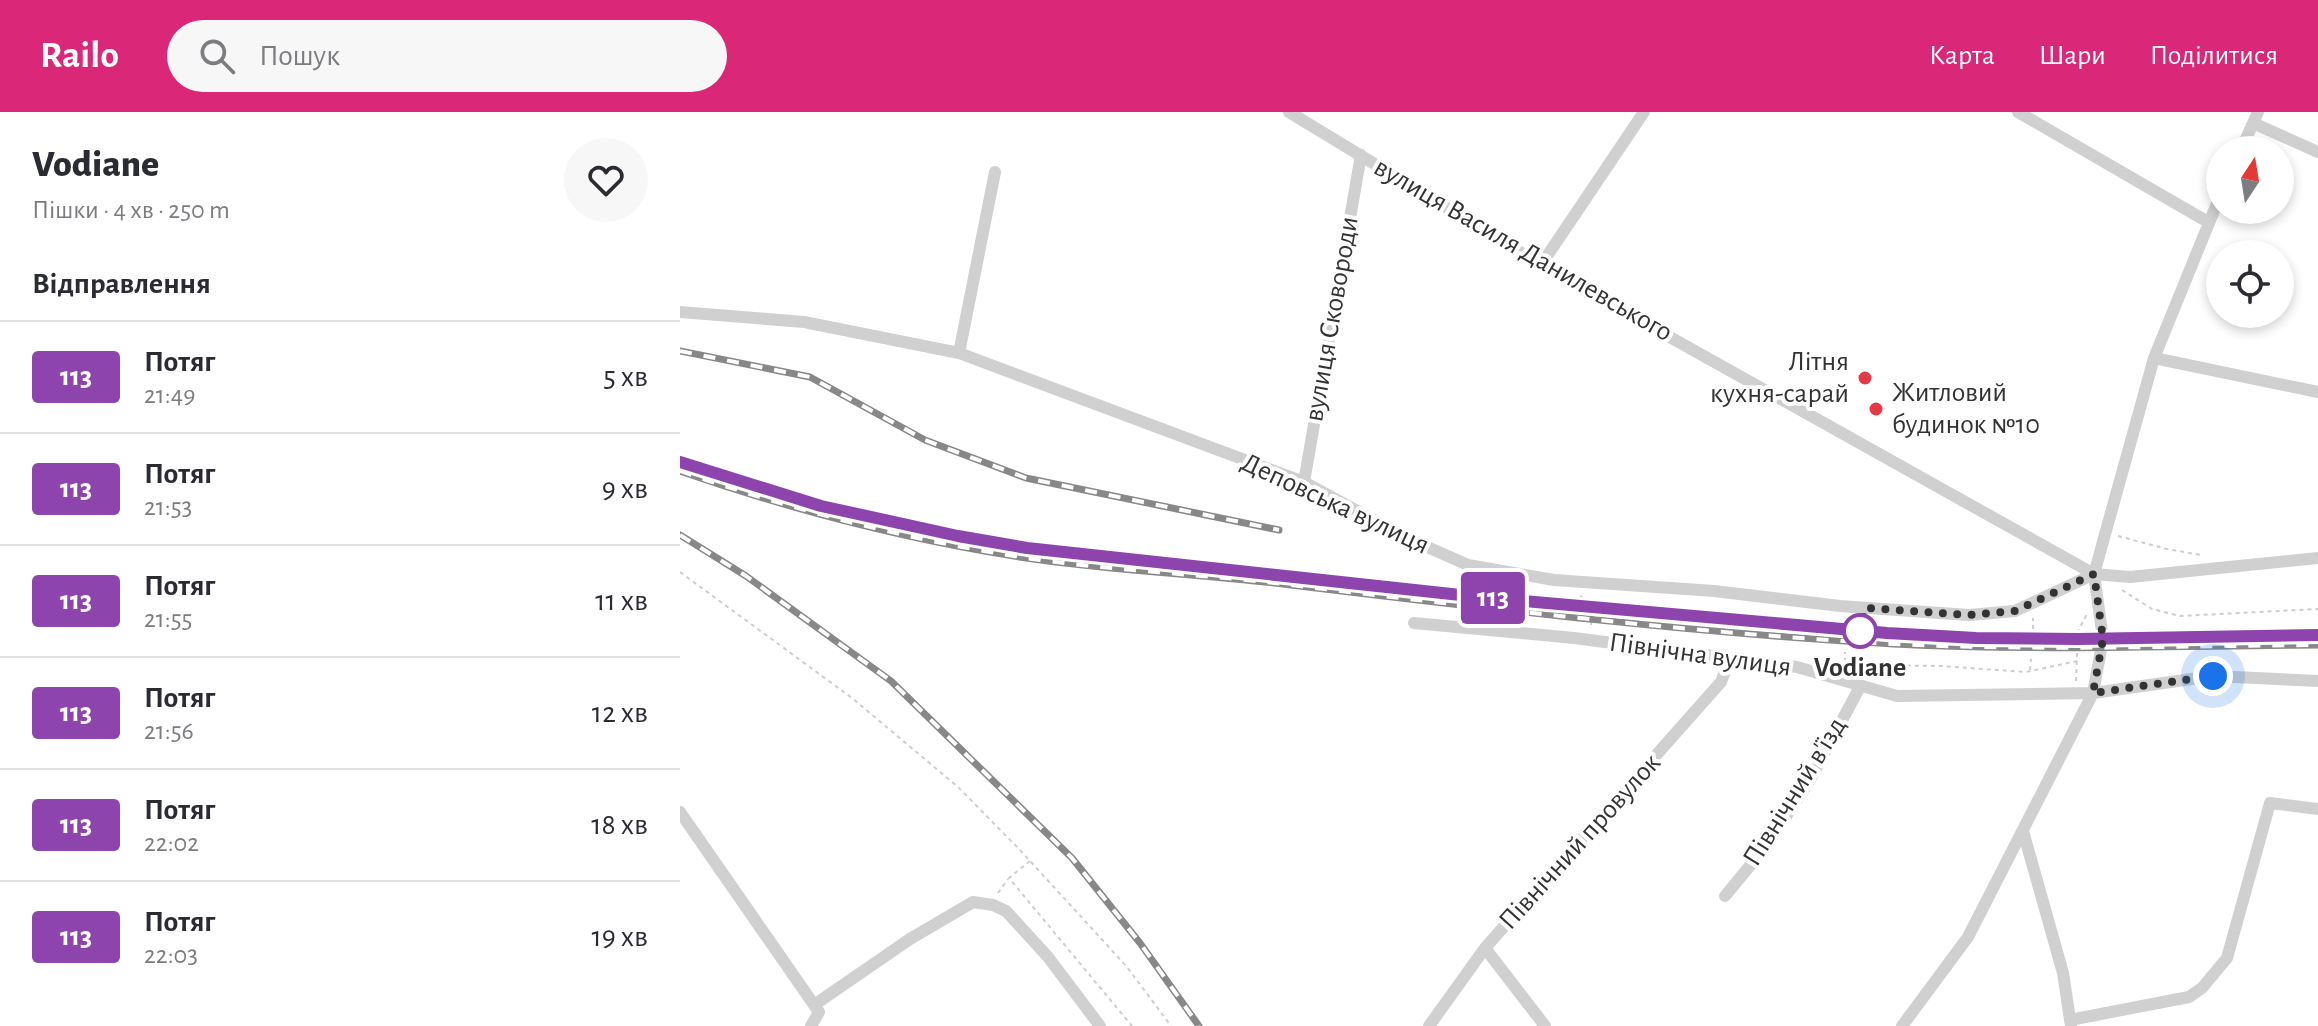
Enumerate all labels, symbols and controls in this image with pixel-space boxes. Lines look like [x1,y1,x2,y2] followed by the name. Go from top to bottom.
[167,20,727,92] search box
[195,34,239,78] icon: search
[40,37,119,75] text: Railo
[259,41,340,71] text: Пошук
[1929,42,1995,70] text: Карта
[2039,42,2106,70] text: Шари
[2150,42,2278,70] text: Поділитися
[2206,136,2294,224] north arrow
[2206,136,2294,328] map controls
[564,138,648,222] button: heart
[32,146,159,184] text: Vodiane
[1369,153,1677,347] street label: вулиця Василя Данилевського
[32,197,230,223] text: Пішки · 4 хв · 250 m
[1300,214,1364,424] street label: вулиця Сковороди
[2206,240,2294,328] button: locate
[32,269,211,299] text: Відправлення
[144,347,215,377] text: Потяг
[1710,348,1849,408] place label: Літня кухня-сарай
[603,362,648,392] text: 5 хв
[60,363,92,391] text: 113
[1856,369,1874,387] marker: Літня кухня-сарай
[1892,379,2040,439] place label: Житловий будинок №10
[144,382,195,408] text: 21:49
[1867,400,1885,418] marker: Житловий будинок №10
[1237,448,1433,560] street label: Деповська вулиця
[144,459,215,489] text: Потяг
[602,474,648,504] text: 9 хв
[60,475,92,503] text: 113
[144,494,192,520] text: 21:53
[144,571,215,601] text: Потяг
[1447,572,1539,624] line badge: 113
[1477,584,1509,612] text: 113
[595,586,648,616] text: 11 хв
[60,587,92,615] text: 113
[144,606,192,632] text: 21:55
[1843,614,1877,648] marker: Vodiane
[1607,628,1793,682] street label: Північна вулиця
[1814,654,1906,682] place label: Vodiane
[2193,656,2233,696] your location
[144,683,215,713] text: Потяг
[592,698,648,728] text: 12 хв
[60,699,92,727] text: 113
[1738,713,1852,871] street label: Північний в'їзд
[144,718,194,744] text: 21:56
[1494,749,1666,935] street label: Північний провулок
[144,795,215,825] text: Потяг
[591,810,648,840] text: 18 хв
[60,811,92,839] text: 113
[144,830,199,856] text: 22:02
[144,907,215,937] text: Потяг
[591,922,648,952] text: 19 хв
[60,923,92,951] text: 113
[144,942,198,968] text: 22:03

